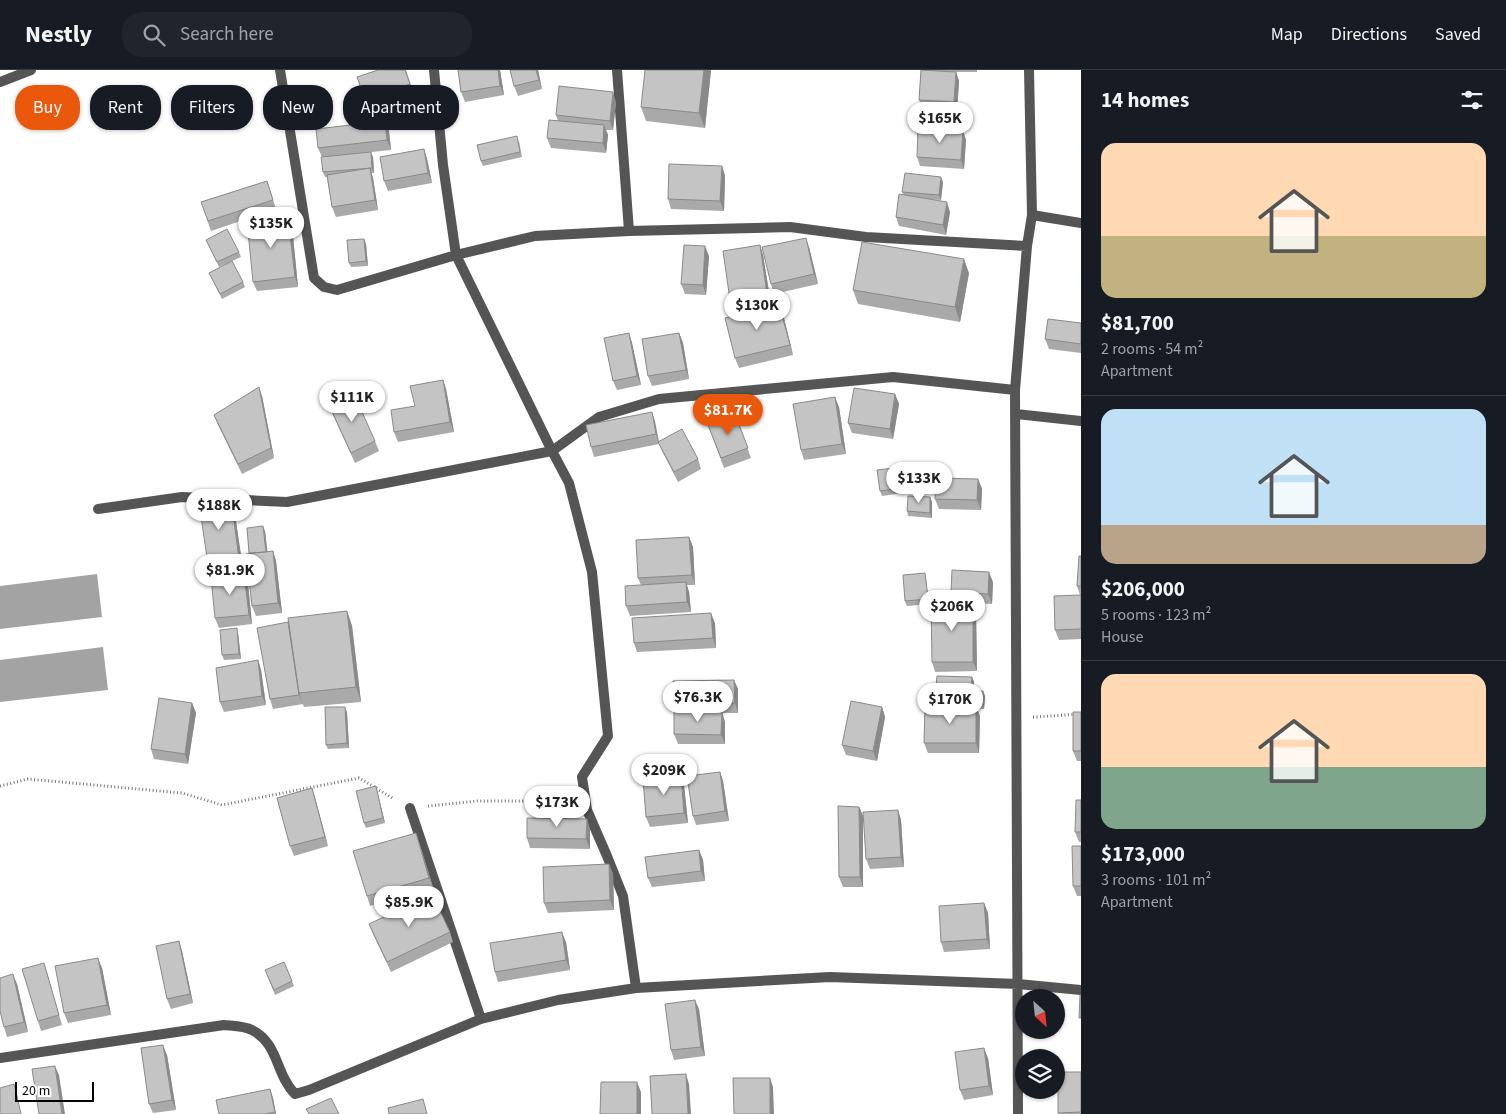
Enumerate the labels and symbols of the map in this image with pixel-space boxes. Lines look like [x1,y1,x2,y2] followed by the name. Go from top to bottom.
[905,102,975,144] pin: $165K
[236,206,306,249] pin: $135K
[722,288,792,331] pin: $130K
[317,380,387,423] pin: $111K
[687,394,769,436] pin: $81.7K
[884,462,954,504] pin: $133K
[184,488,254,531] pin: $188K
[189,554,271,596] pin: $81.9K
[917,590,987,632] pin: $206K
[657,680,739,723] pin: $76.3K
[915,682,985,725] pin: $170K
[629,754,699,796] pin: $209K
[522,786,592,828] pin: $173K
[368,886,450,928] pin: $85.9K
[1015,989,1065,1039] north arrow
[15,1079,94,1102] scale bar

